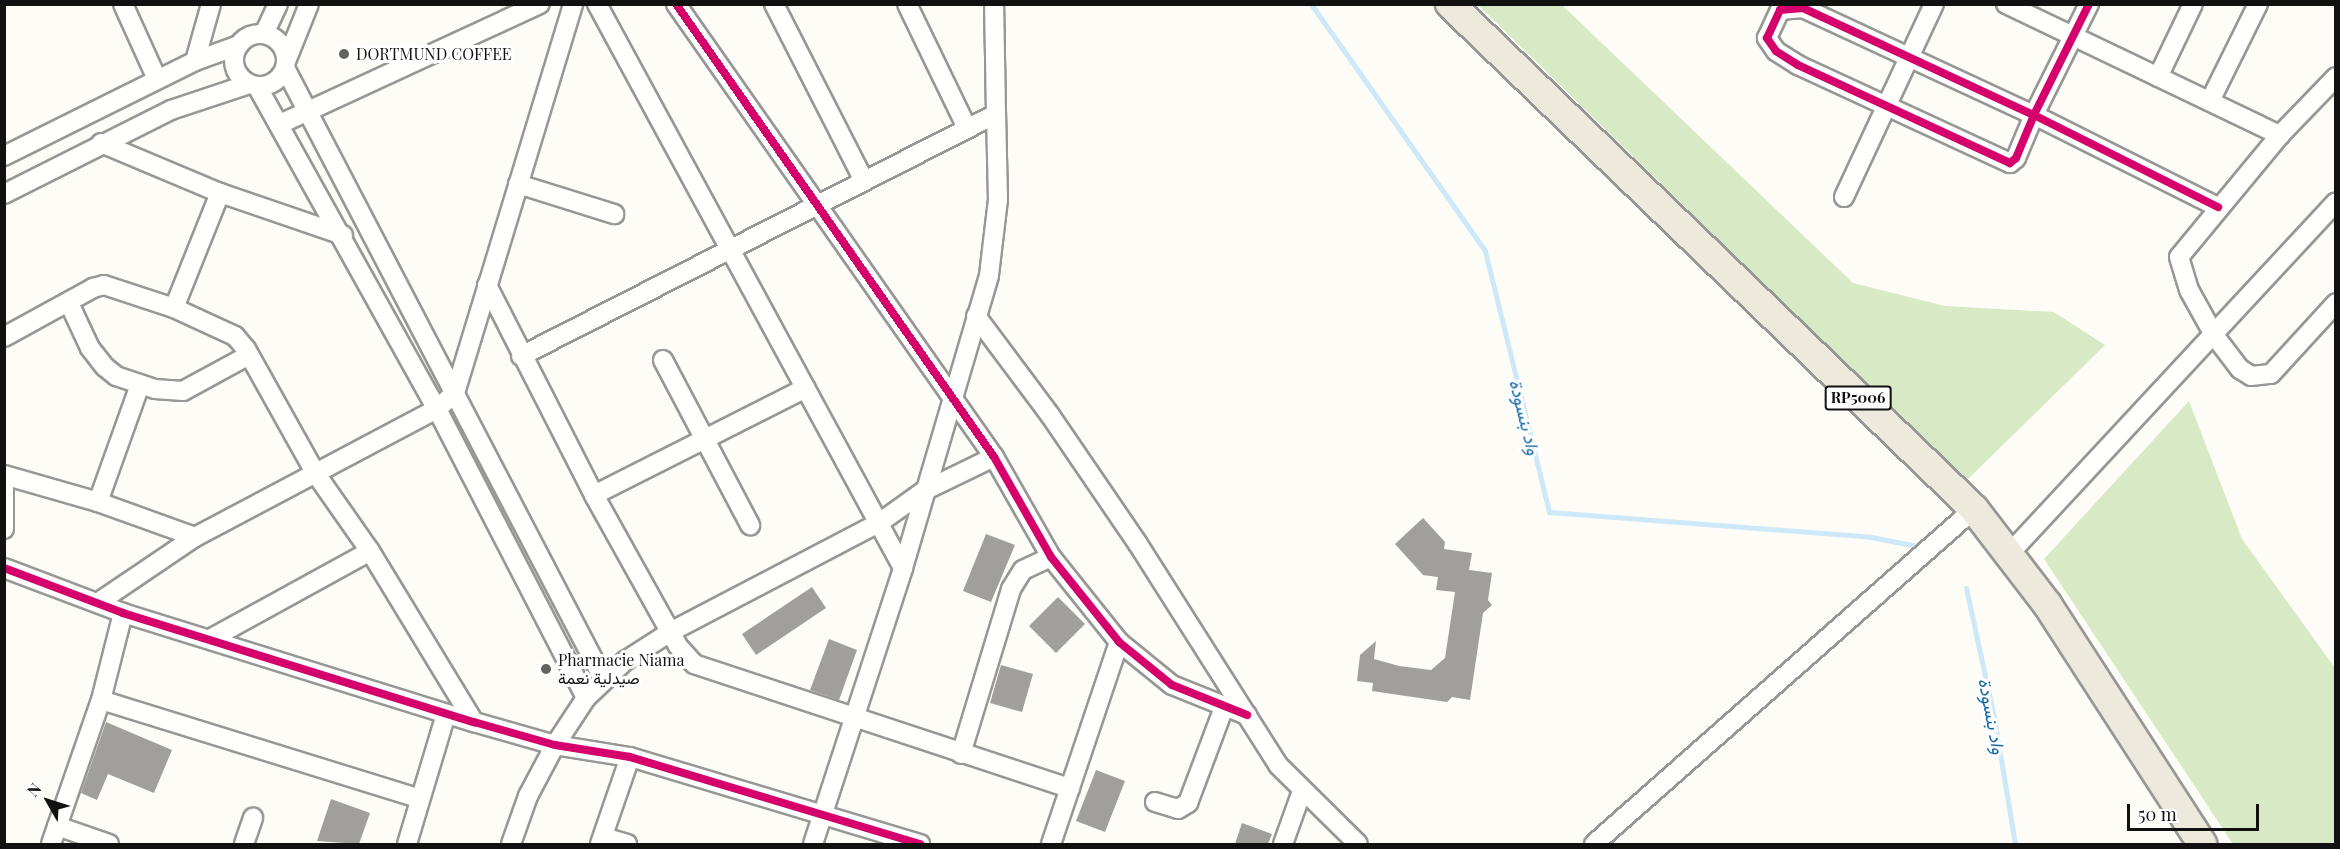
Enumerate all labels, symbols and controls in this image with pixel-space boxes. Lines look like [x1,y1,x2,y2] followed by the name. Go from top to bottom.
[356,44,512,64] place label: DORTMUND COFFEE
[337,47,351,61] marker: DORTMUND COFFEE
[1505,377,1545,457] water label: واد بنسودة
[1824,386,1892,410] road number: RP5006
[558,650,684,688] place label: Pharmacie Niama صيدلية نعمة
[539,662,553,676] marker: Pharmacie Niama صيدلية نعمة
[1974,676,2010,756] water label: واد بنسودة
[18,771,78,831] north arrow
[22,778,45,800] text: N
[2130,792,2262,830] scale bar
[2138,802,2177,826] text: 50 m

